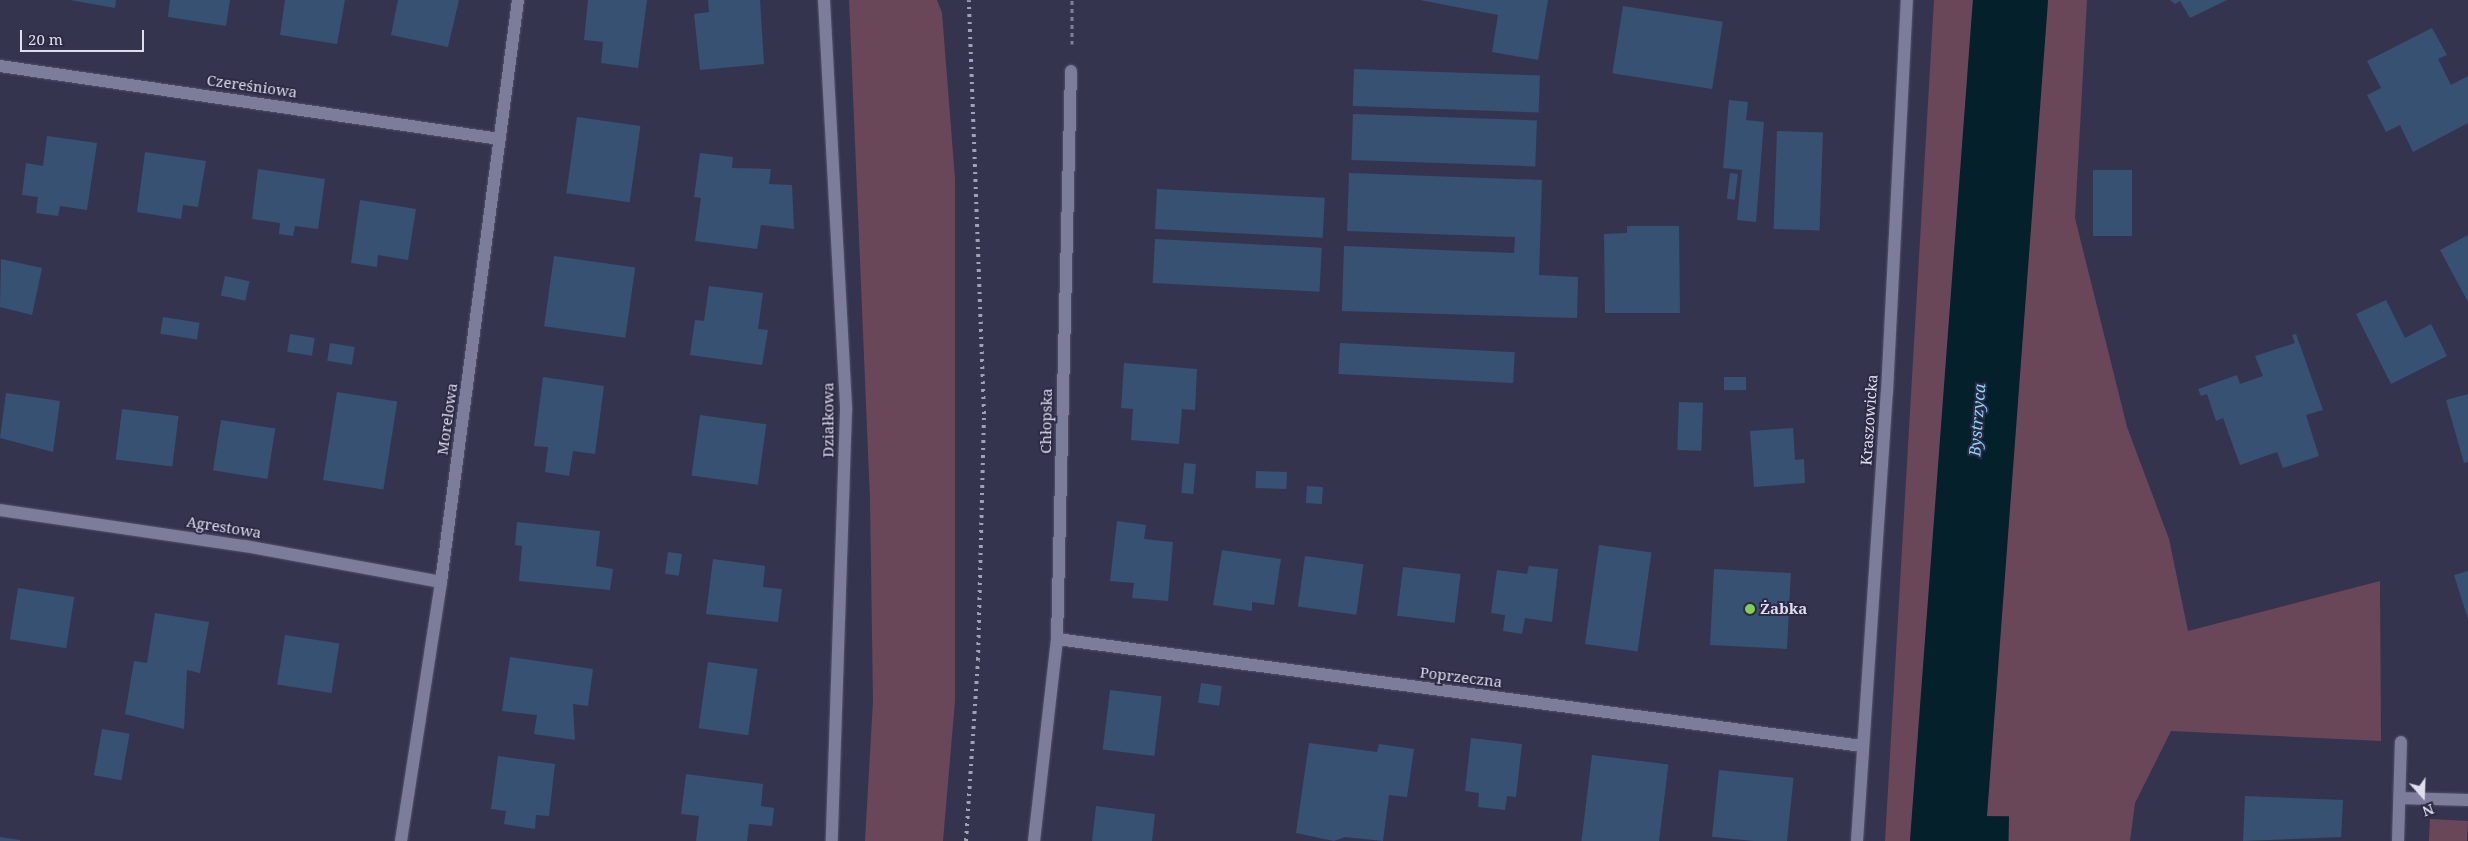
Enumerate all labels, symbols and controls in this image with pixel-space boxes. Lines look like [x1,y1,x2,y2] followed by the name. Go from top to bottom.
[22,20,146,52] scale bar
[28,29,63,49] text: 20 m
[206,71,298,101] street label: Czereśniowa
[1857,374,1881,466] street label: Kraszowicka
[433,382,461,456] street label: Morelowa
[819,382,837,458] street label: Działkowa
[1965,383,1989,457] water label: Bystrzyca
[1036,388,1056,454] street label: Chłopska
[185,512,263,542] street label: Agrestowa
[1760,600,1807,618] place label: Żabka
[1744,603,1756,615] marker: Żabka
[1419,663,1503,691] street label: Poprzeczna
[2398,771,2448,821] north arrow
[2420,800,2437,821] text: N

